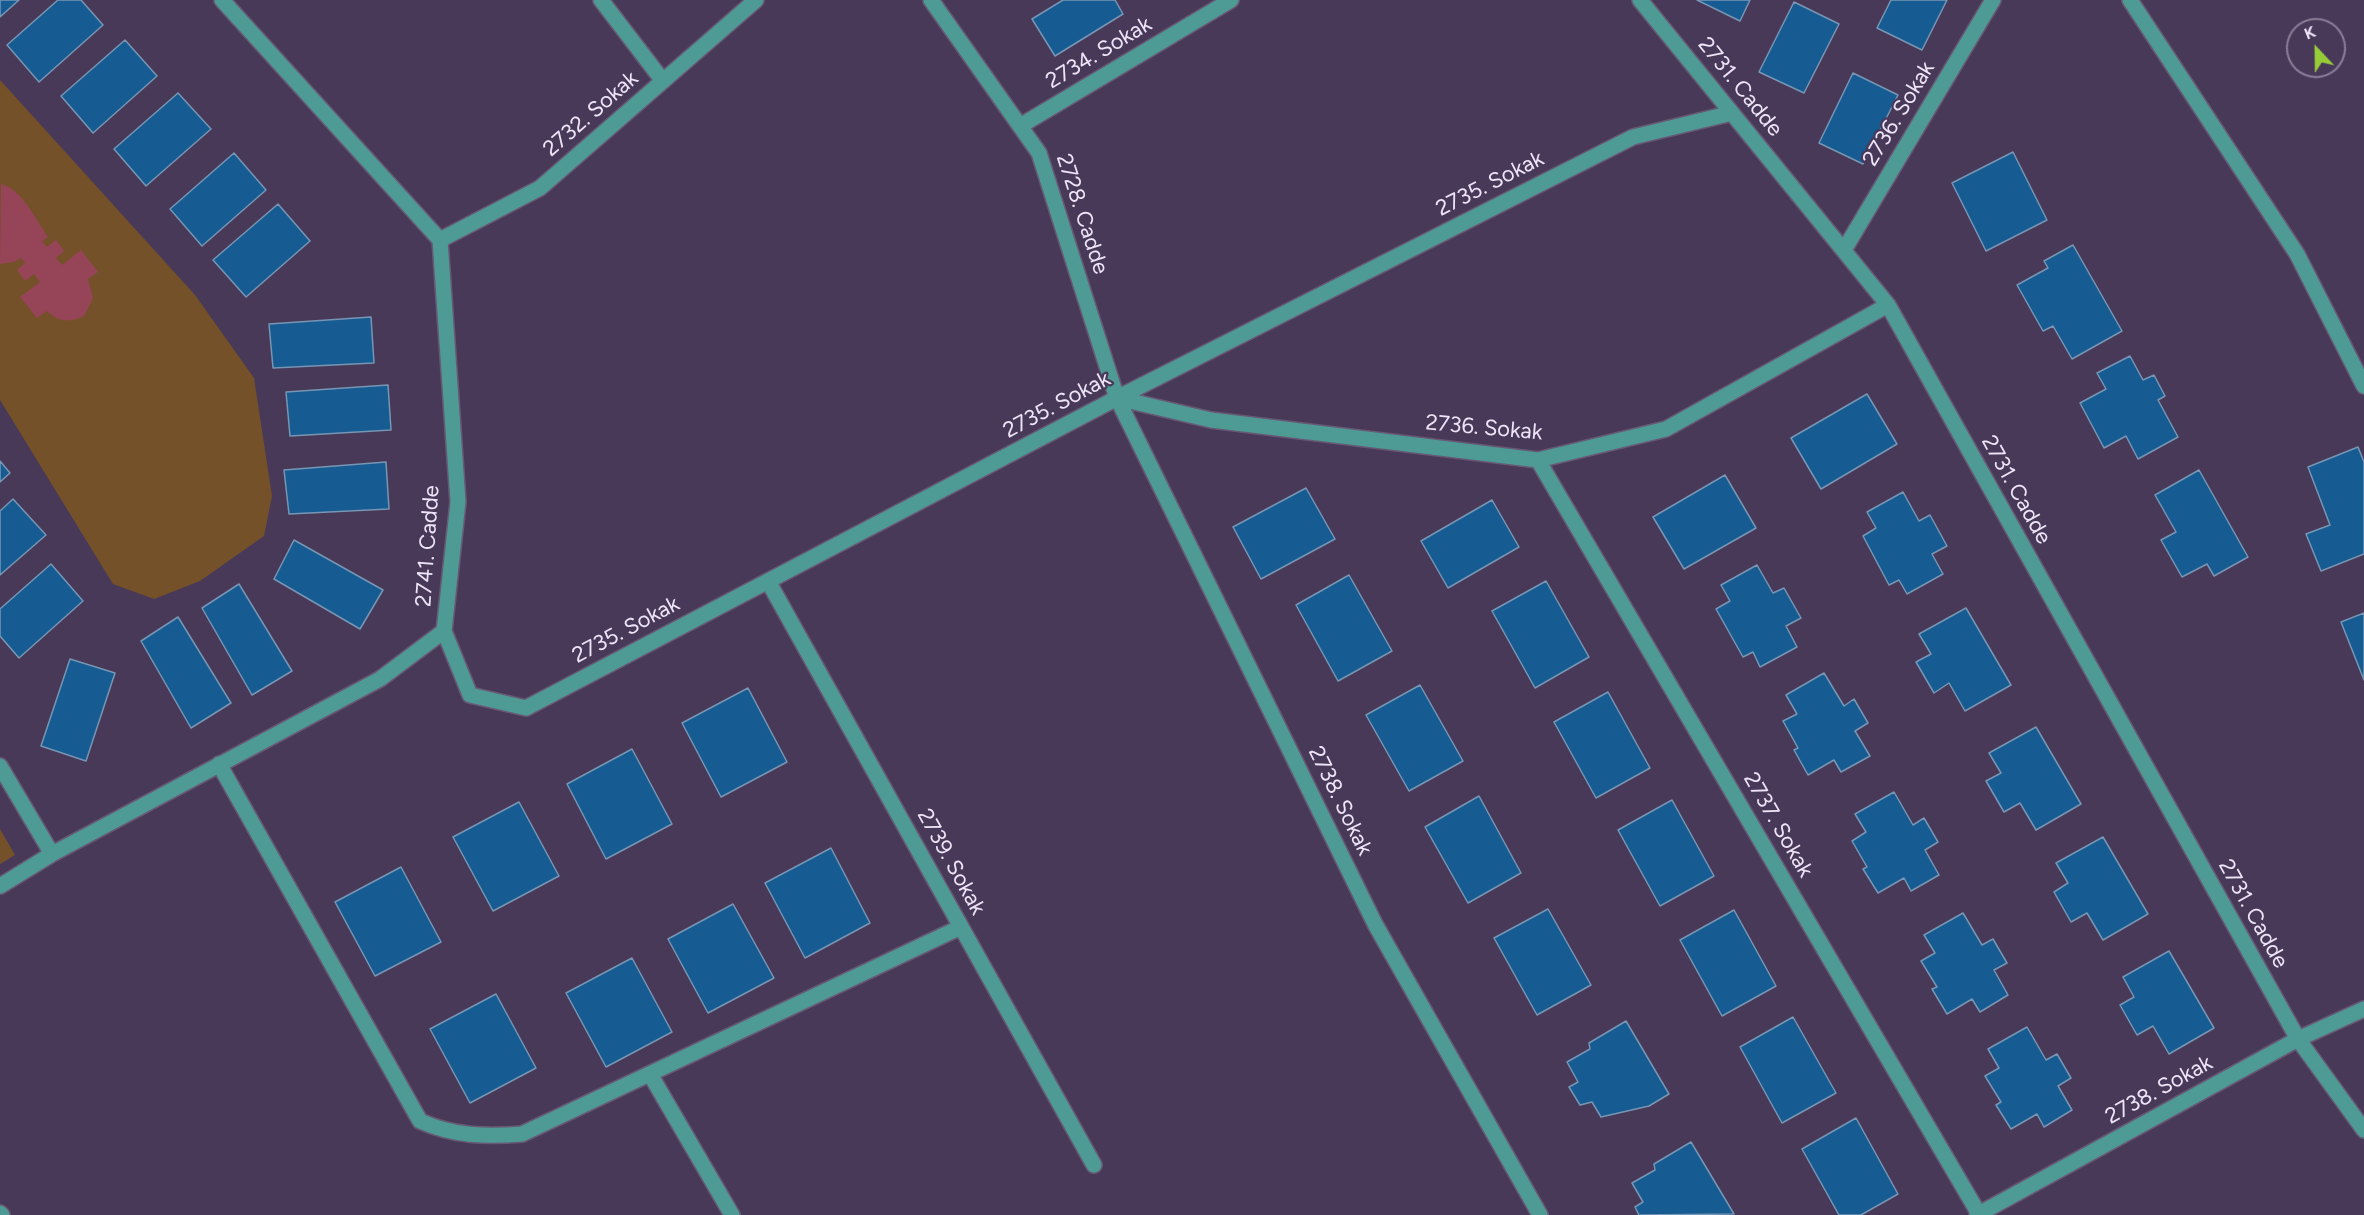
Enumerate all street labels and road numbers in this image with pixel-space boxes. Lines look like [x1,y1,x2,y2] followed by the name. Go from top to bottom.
[1041,11,1157,95] street label: 2734. Sokak
[1692,32,1788,142] street label: 2731. Cadde
[1858,57,1940,171] street label: 2736. Sokak
[538,66,644,162] street label: 2732. Sokak
[1432,146,1548,222] street label: 2735. Sokak
[1050,151,1114,277] street label: 2728. Cadde
[999,366,1115,444] street label: 2735. Sokak
[1425,410,1543,446] street label: 2736. Sokak
[1975,431,2057,549] street label: 2731. Cadde
[411,484,445,608] street label: 2741. Cadde
[568,591,684,669] street label: 2735. Sokak
[1302,742,1378,860] street label: 2738. Sokak
[1737,768,1819,882] street label: 2737. Sokak
[911,804,991,920] street label: 2739. Sokak
[2212,855,2294,973] street label: 2731. Cadde
[2101,1050,2217,1130] street label: 2738. Sokak

